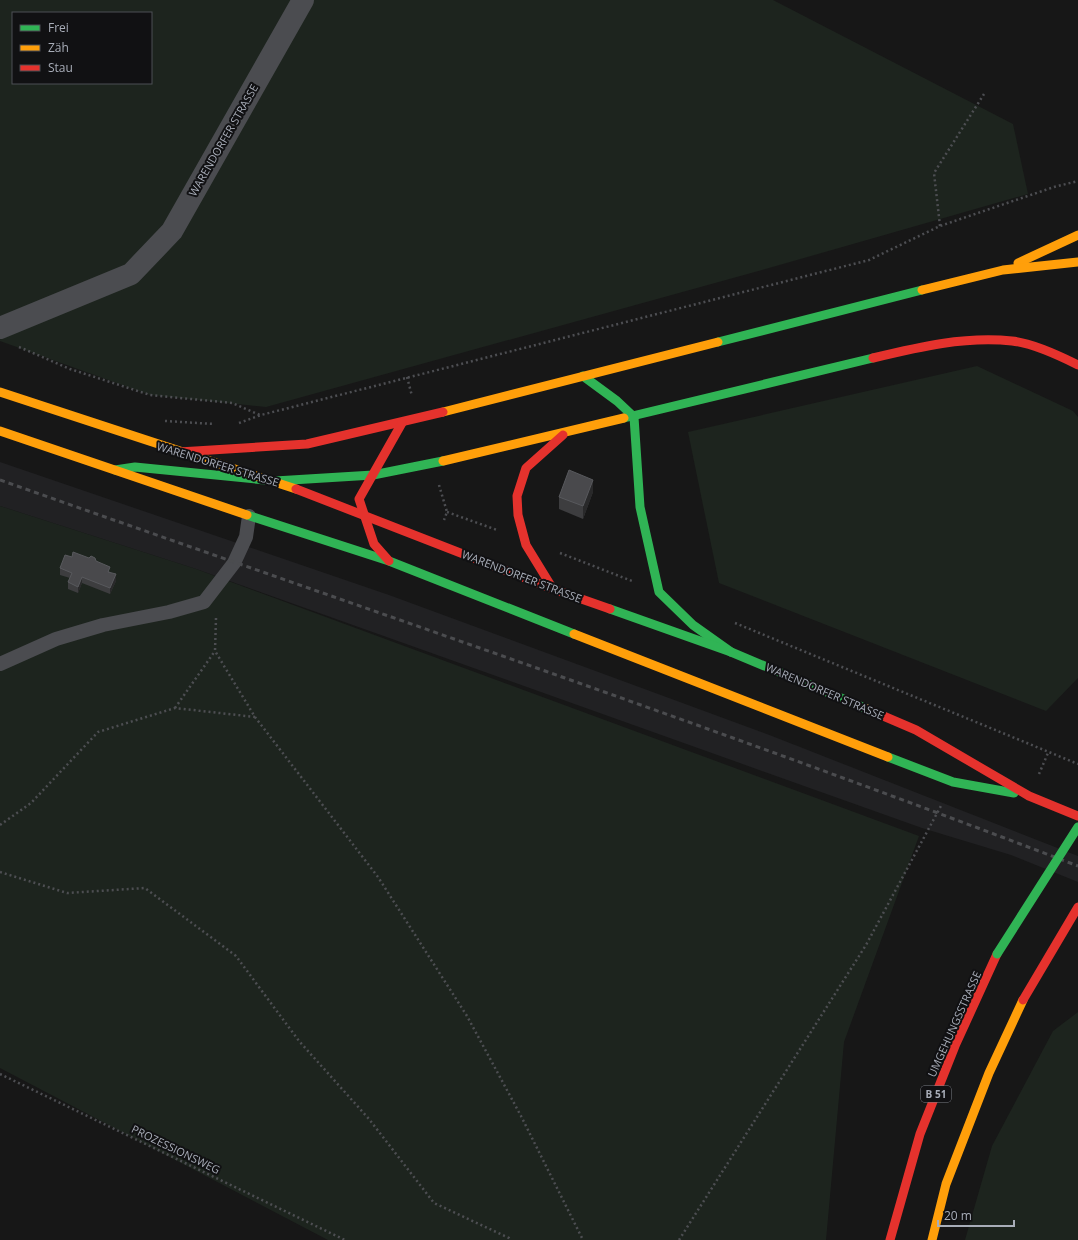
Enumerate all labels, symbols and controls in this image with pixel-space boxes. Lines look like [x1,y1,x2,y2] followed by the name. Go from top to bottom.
[12,12,152,84] legend
[48,19,69,36] text: Frei
[48,39,69,56] text: Zäh
[48,59,73,76] text: Stau
[185,81,261,199] street label: WARENDORFER STRASSE
[155,438,281,490] street label: WARENDORFER STRASSE
[460,546,584,606] street label: WARENDORFER STRASSE
[764,659,886,723] street label: WARENDORFER STRASSE
[924,969,984,1079] street label: UMGEHUNGSSTRASSE
[921,1086,951,1102] road number: B 51
[129,1121,223,1177] street label: PROZESSIONSWEG
[938,1202,1014,1228] scale bar
[944,1207,972,1224] text: 20 m

